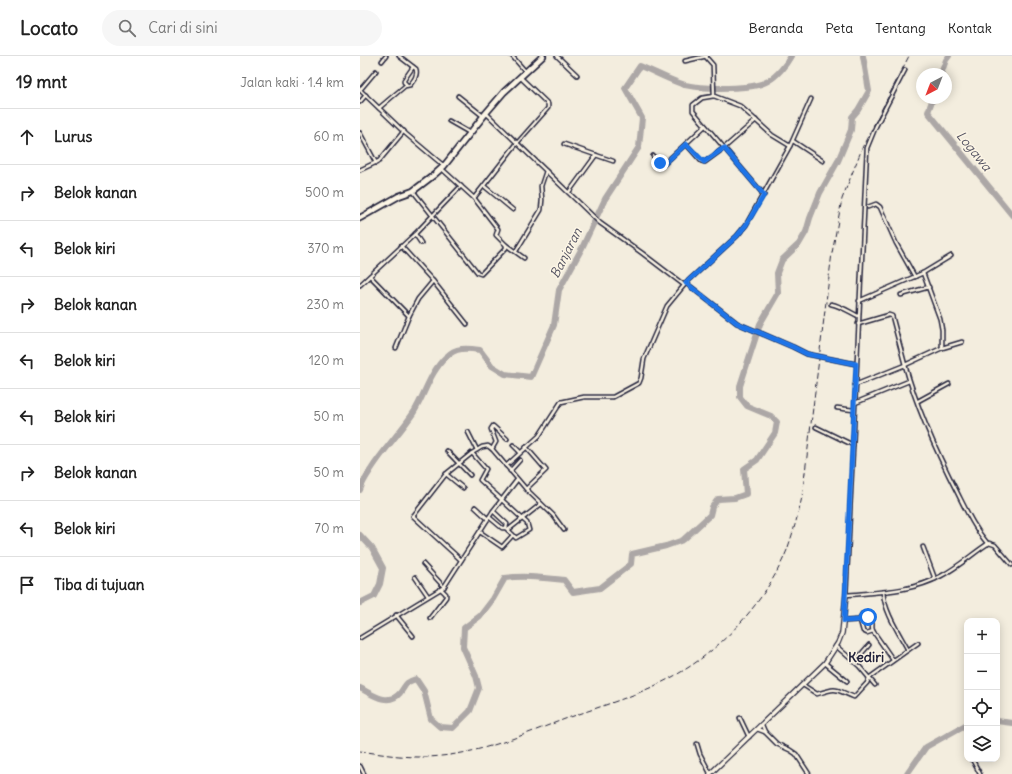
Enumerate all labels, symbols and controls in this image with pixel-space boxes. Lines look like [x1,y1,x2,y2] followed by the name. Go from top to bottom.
[102,10,382,46] search box
[20,16,78,40] text: Locato
[116,17,138,39] icon: search
[148,18,218,37] text: Cari di sini
[749,19,803,37] text: Beranda
[825,19,853,37] text: Peta
[875,19,926,37] text: Tentang
[948,19,992,37] text: Kontak
[916,68,952,104] north arrow
[16,71,67,93] text: 19 mnt
[240,74,344,91] text: Jalan kaki · 1.4 km
[16,126,38,148] icon: ahead
[54,127,92,146] text: Lurus
[313,128,344,145] text: 60 m
[953,128,996,175] water label: Logawa
[651,154,669,172] route end
[16,182,38,204] icon: right
[54,183,137,202] text: Belok kanan
[305,184,344,201] text: 500 m
[546,225,586,281] water label: Banjaran
[16,238,38,260] icon: left
[54,239,115,258] text: Belok kiri
[307,240,344,257] text: 370 m
[16,294,38,316] icon: right
[54,295,137,314] text: Belok kanan
[306,296,344,313] text: 230 m
[16,350,38,372] icon: left
[54,351,115,370] text: Belok kiri
[309,352,344,369] text: 120 m
[16,406,38,428] icon: left
[54,407,115,426] text: Belok kiri
[313,408,344,425] text: 50 m
[16,462,38,484] icon: right
[54,463,137,482] text: Belok kanan
[313,464,344,481] text: 50 m
[16,518,38,540] icon: left
[54,519,115,538] text: Belok kiri
[315,520,344,537] text: 70 m
[16,574,38,596] icon: arrive
[54,575,144,594] text: Tiba di tujuan
[859,608,877,626] route start
[964,618,1000,762] map controls
[964,618,1000,654] button: +
[848,648,884,666] district label: Kediri
[964,654,1000,690] button: −
[964,690,1000,726] button: locate
[964,726,1000,762] button: layers

